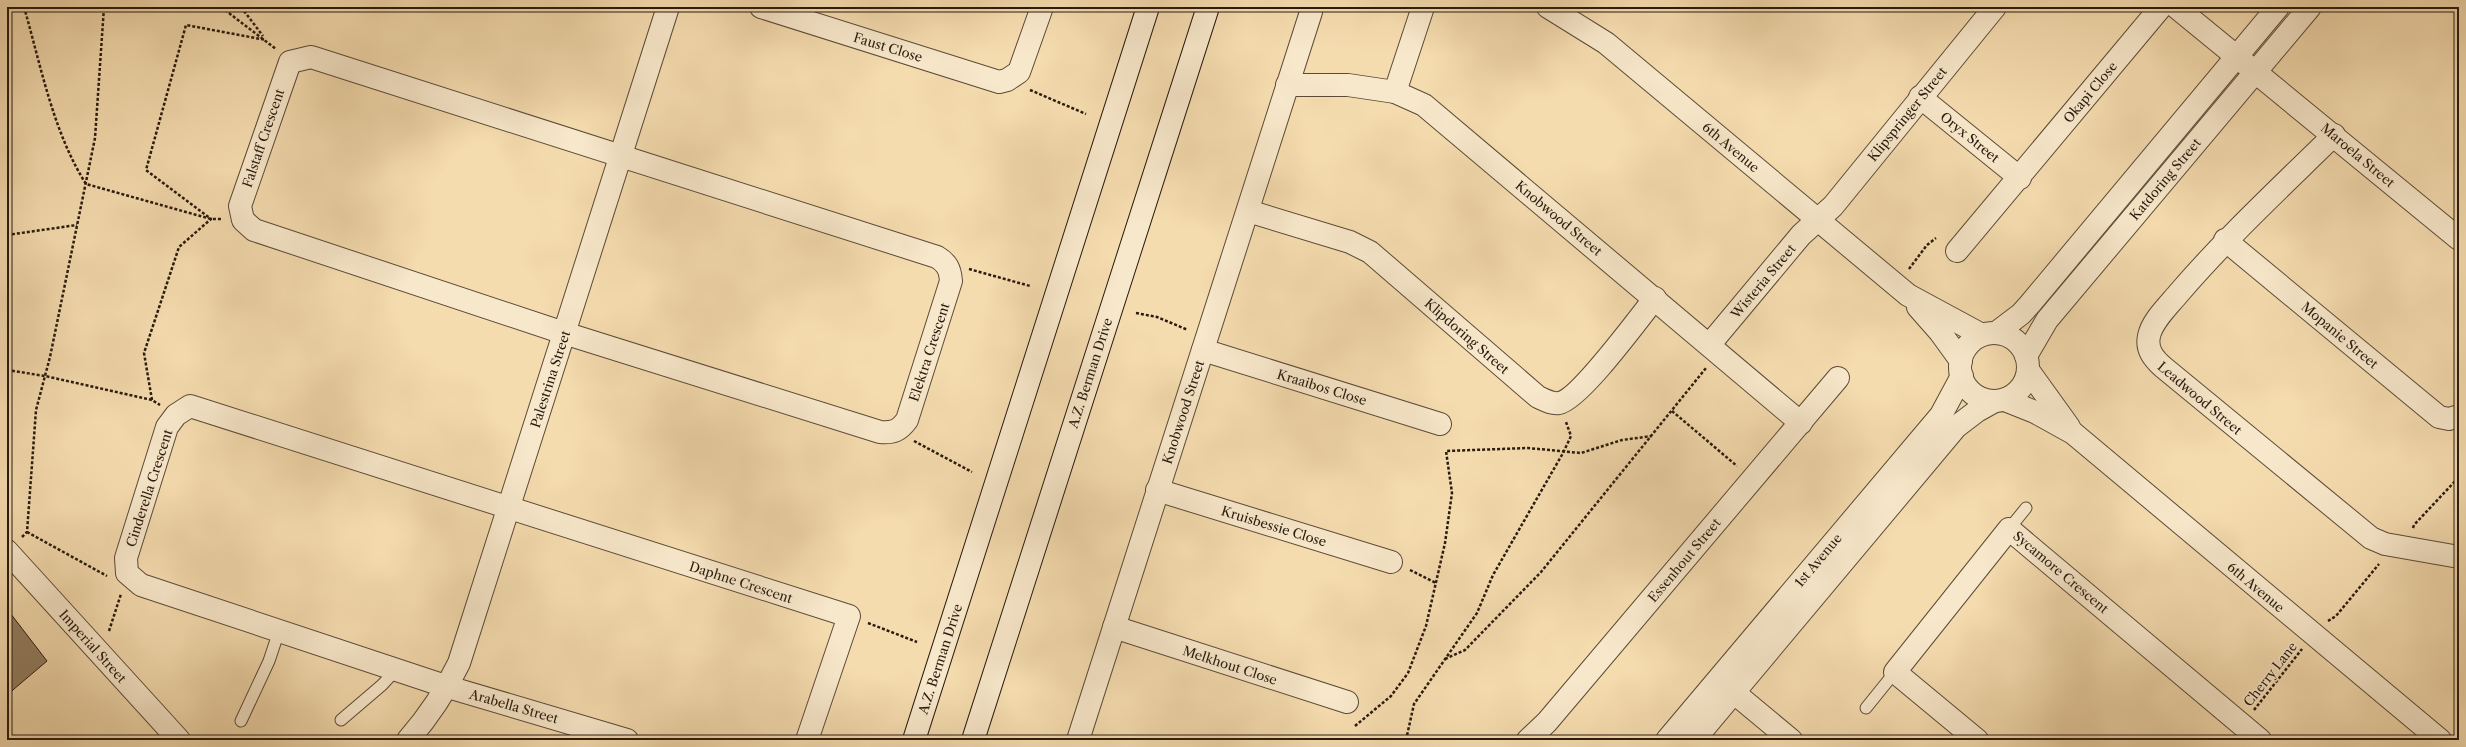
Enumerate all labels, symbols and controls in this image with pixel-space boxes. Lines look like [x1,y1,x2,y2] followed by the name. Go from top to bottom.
[852,29,924,65] street label: Faust Close
[2060,58,2120,126] street label: Okapi Close
[1864,63,1950,164] street label: Klipspringer Street
[239,86,288,189] street label: Falstaff Crescent
[1937,108,2003,166] street label: Oryx Street
[1699,119,1763,175] street label: 6th Avenue
[2318,120,2398,191] street label: Maroela Street
[2126,134,2204,223] street label: Katdoring Street
[1512,177,1606,259] street label: Knobwood Street
[1727,240,1799,322] street label: Wisteria Street
[1422,295,1513,377] street label: Klipdoring Street
[2298,298,2382,372] street label: Mopanie Street
[906,300,953,403] street label: Elektra Crescent
[1064,316,1115,431] street label: A.Z. Berman Drive
[527,328,573,430] street label: Palestrina Street
[1159,358,1207,466] street label: Knobwood Street
[2155,358,2246,438] street label: Leadwood Street
[1275,366,1369,408] street label: Kraaibos Close
[122,427,176,549] street label: Cinderella Crescent
[1219,502,1329,550] street label: Kruisbessie Close
[1644,514,1724,605] street label: Essenhout Street
[2010,527,2112,617] street label: Sycamore Crescent
[1791,530,1845,590] street label: 1st Avenue
[687,558,795,606] street label: Daphne Crescent
[2224,559,2288,615] street label: 6th Avenue
[914,602,965,717] street label: A.Z. Berman Drive
[56,606,130,686] street label: Imperial Street
[2240,639,2300,709] street label: Cherry Lane
[1181,642,1279,688] street label: Melkhout Close
[467,685,561,726] street label: Arabella Street

